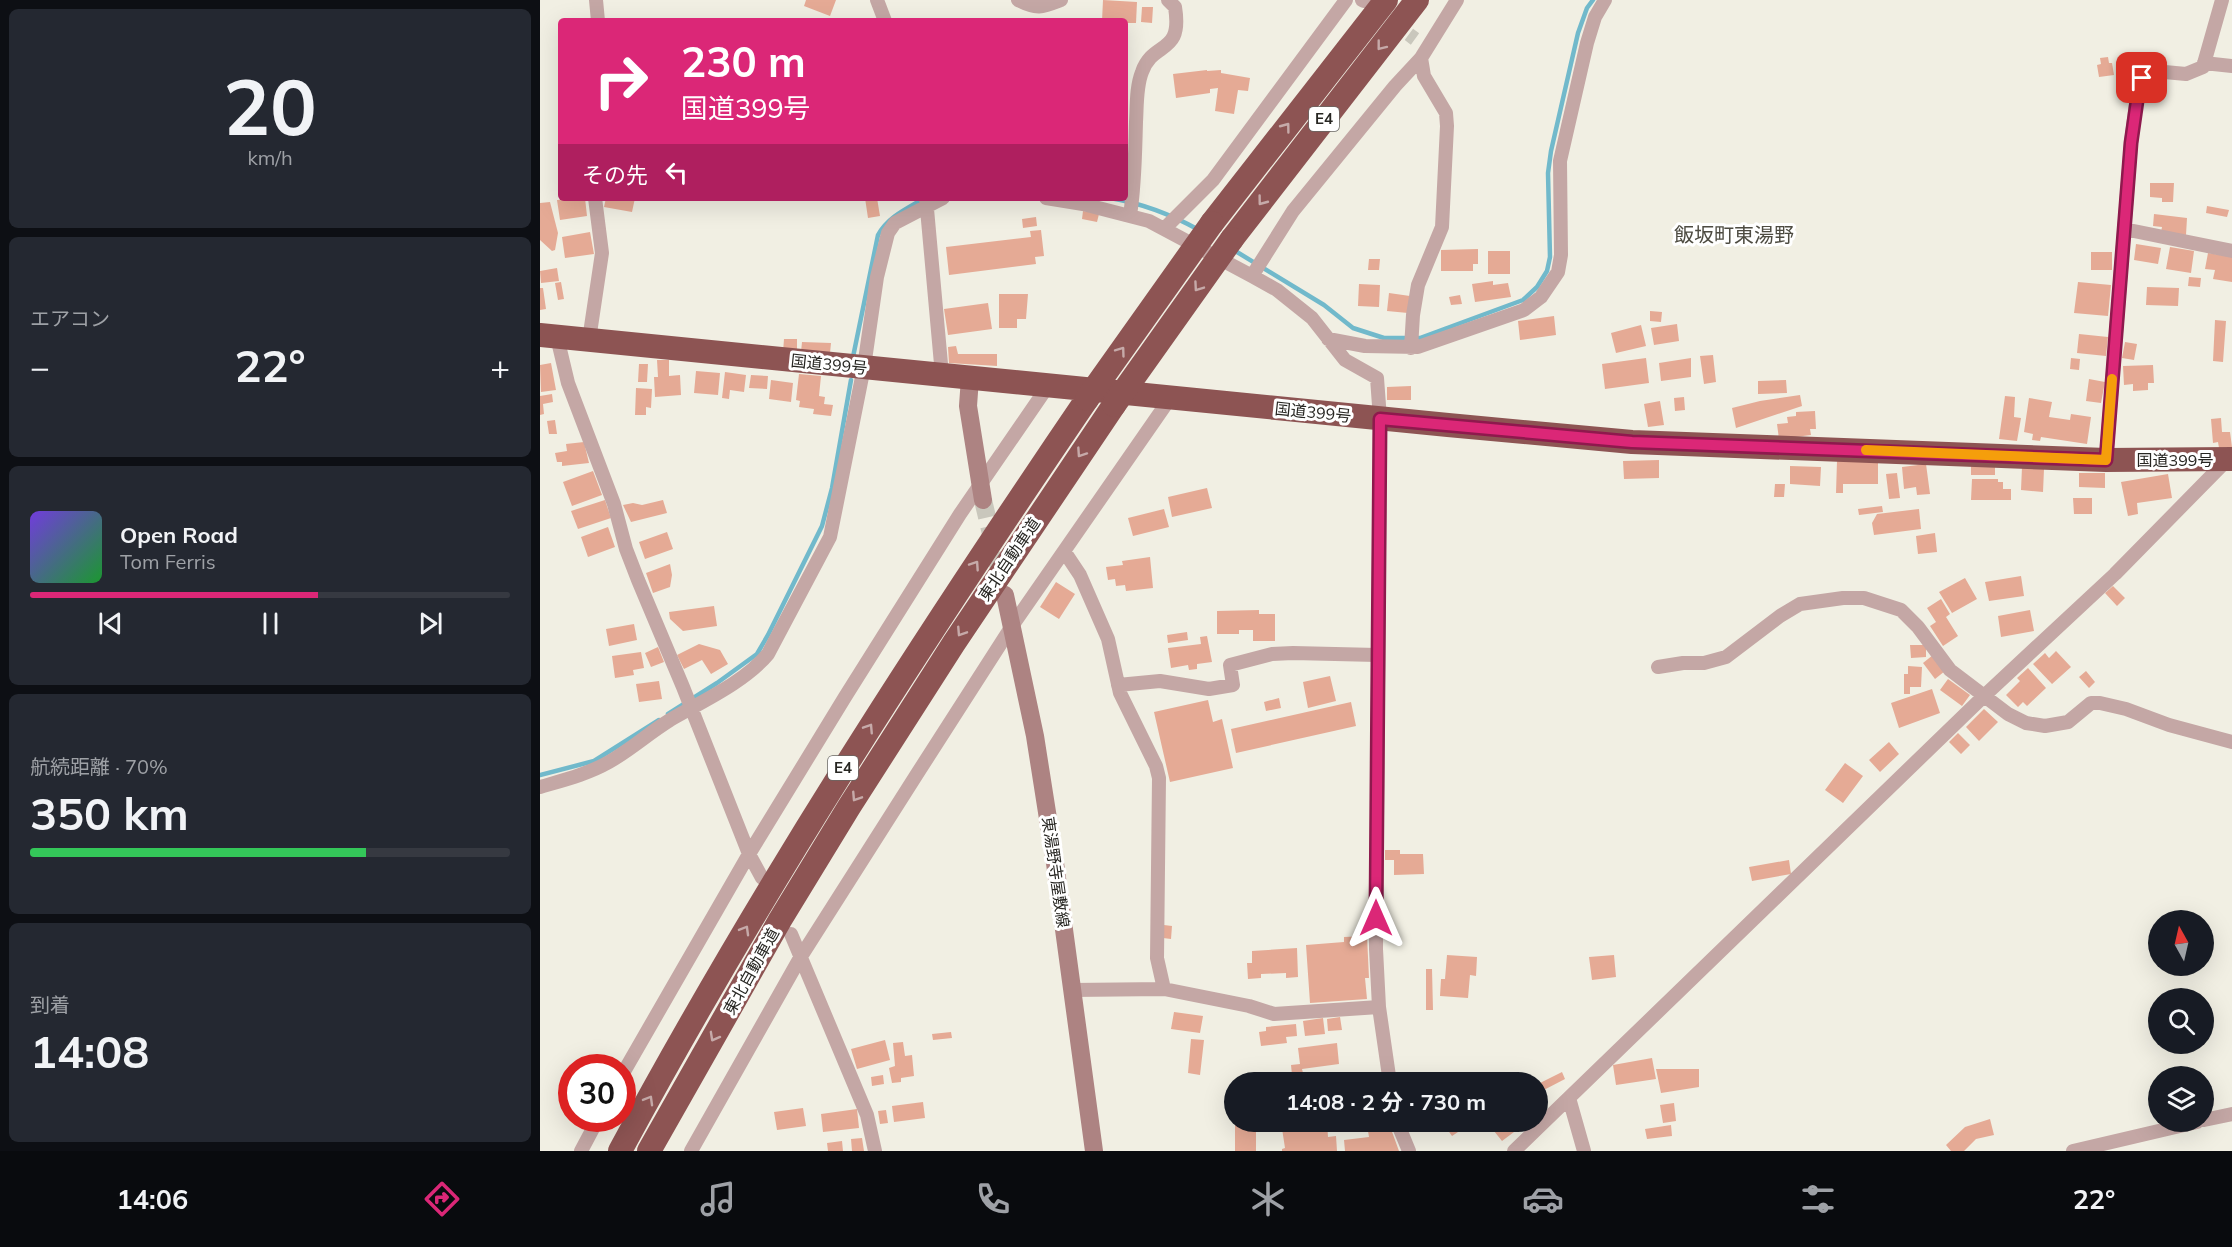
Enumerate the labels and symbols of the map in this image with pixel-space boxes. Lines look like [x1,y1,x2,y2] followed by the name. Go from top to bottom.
[1377,39,1388,50] one-way arrow
[2116,52,2167,103] pin
[1309,107,1339,131] road number: E4
[1279,122,1290,133] one-way arrow
[1258,194,1269,205] one-way arrow
[1674,222,1794,247] district label: 飯坂町東湯野
[1194,280,1205,291] one-way arrow
[1114,347,1125,358] one-way arrow
[790,350,868,378] street label: 国道399号
[1274,398,1352,426] street label: 国道399号
[1077,446,1088,457] one-way arrow
[2137,450,2213,470] street label: 国道399号
[974,514,1044,604] street label: 東北自動車道
[968,560,979,571] one-way arrow
[957,626,968,637] one-way arrow
[861,724,873,734] one-way arrow
[828,756,858,780] road number: E4
[851,791,863,801] one-way arrow
[1038,815,1074,929] street label: 東湯野寺屋敷線
[1344,886,1408,950] position arrow
[2148,910,2214,976] north arrow
[719,924,783,1018] street label: 東北自動車道
[738,926,749,936] one-way arrow
[710,1031,721,1041] one-way arrow
[558,1054,636,1132] speed limit sign: 30
[641,1096,653,1106] one-way arrow

